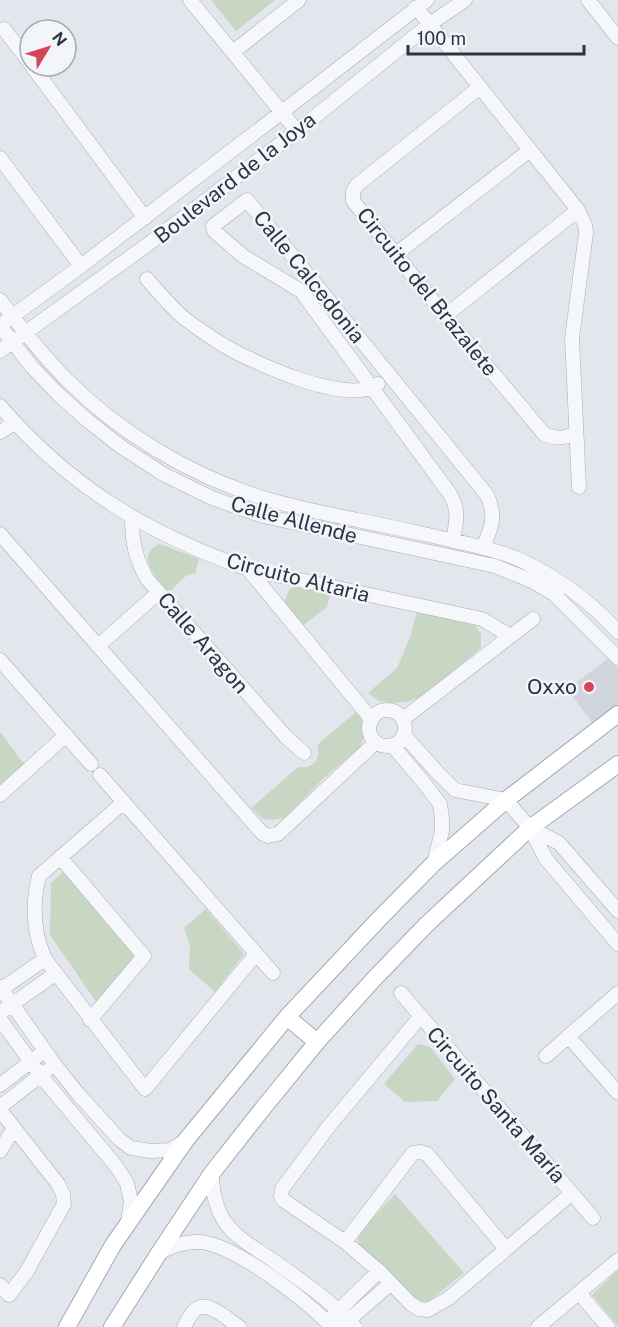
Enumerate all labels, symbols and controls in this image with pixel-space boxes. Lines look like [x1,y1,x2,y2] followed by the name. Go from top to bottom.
[18,18,78,78] north arrow
[408,18,584,56] scale bar
[48,28,71,50] text: N
[417,28,466,49] text: 100 m
[149,107,320,248] street label: Boulevard de la Joya
[352,202,503,381] street label: Circuito del Brazalete
[248,205,370,348] street label: Calle Calcedonia
[228,491,360,548] street label: Calle Allende
[224,548,372,607] street label: Circuito Altaria
[153,587,254,698] street label: Calle Aragon
[527,674,577,699] place label: Oxxo
[582,680,596,694] marker: Oxxo
[422,1022,571,1188] street label: Circuito Santa María

